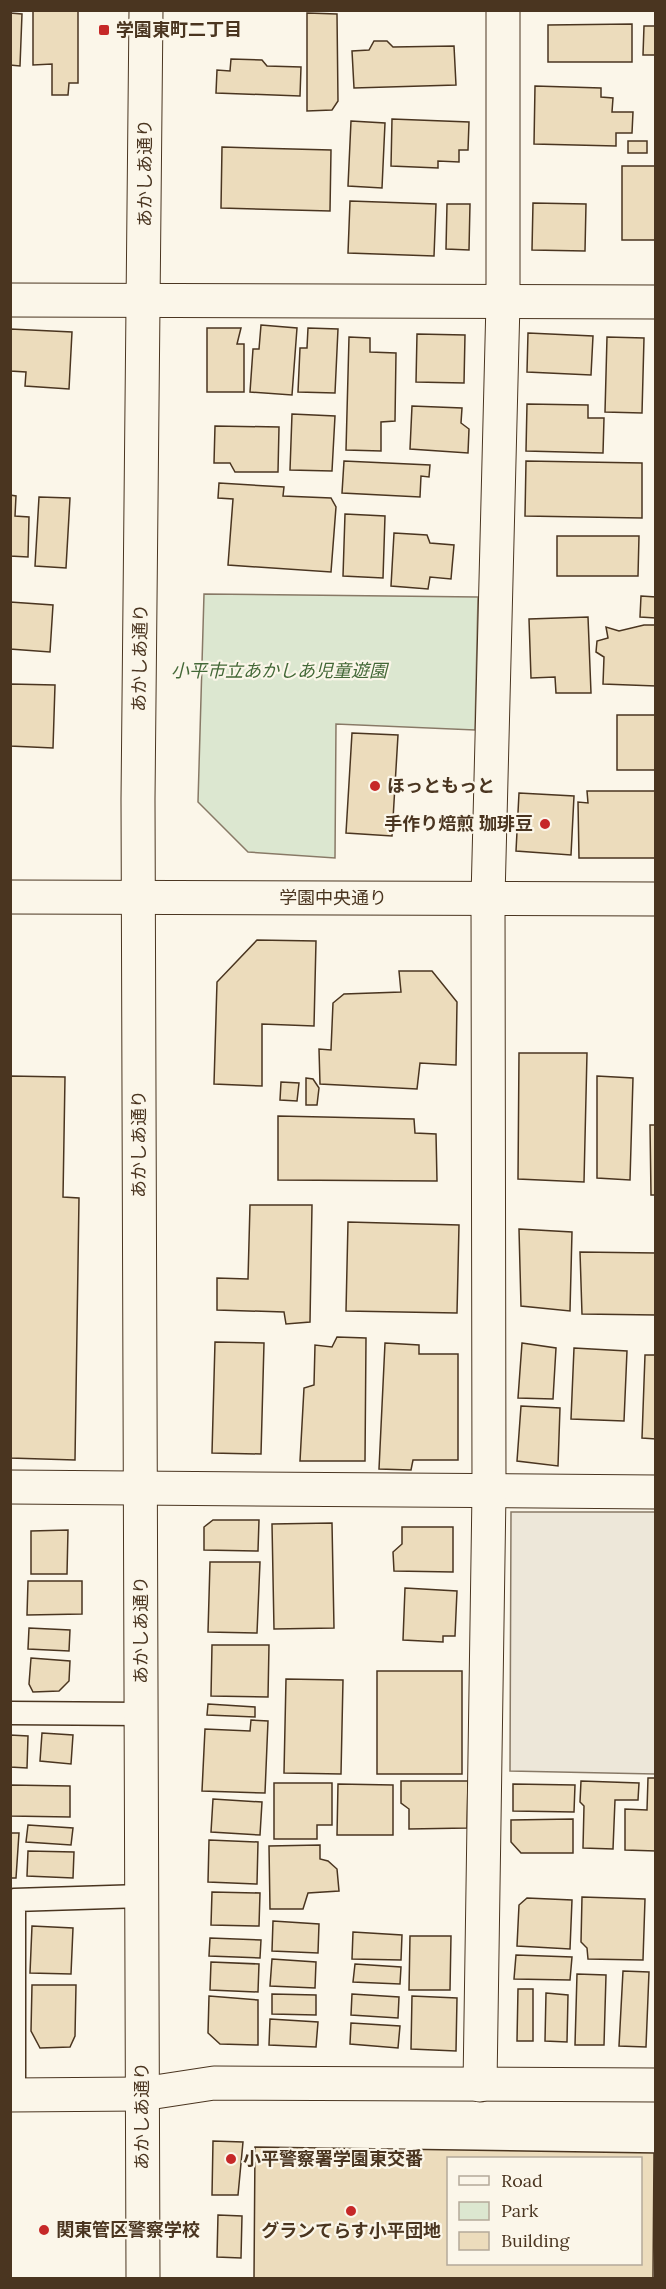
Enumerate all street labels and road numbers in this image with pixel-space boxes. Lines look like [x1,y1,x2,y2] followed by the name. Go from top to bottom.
[133,119,156,227] street label: あかしあ通り
[127,604,152,712] street label: あかしあ通り
[279,886,387,909] street label: 学園中央通り
[127,1090,150,1198] street label: あかしあ通り
[129,1576,152,1684] street label: あかしあ通り
[130,2062,153,2170] street label: あかしあ通り

